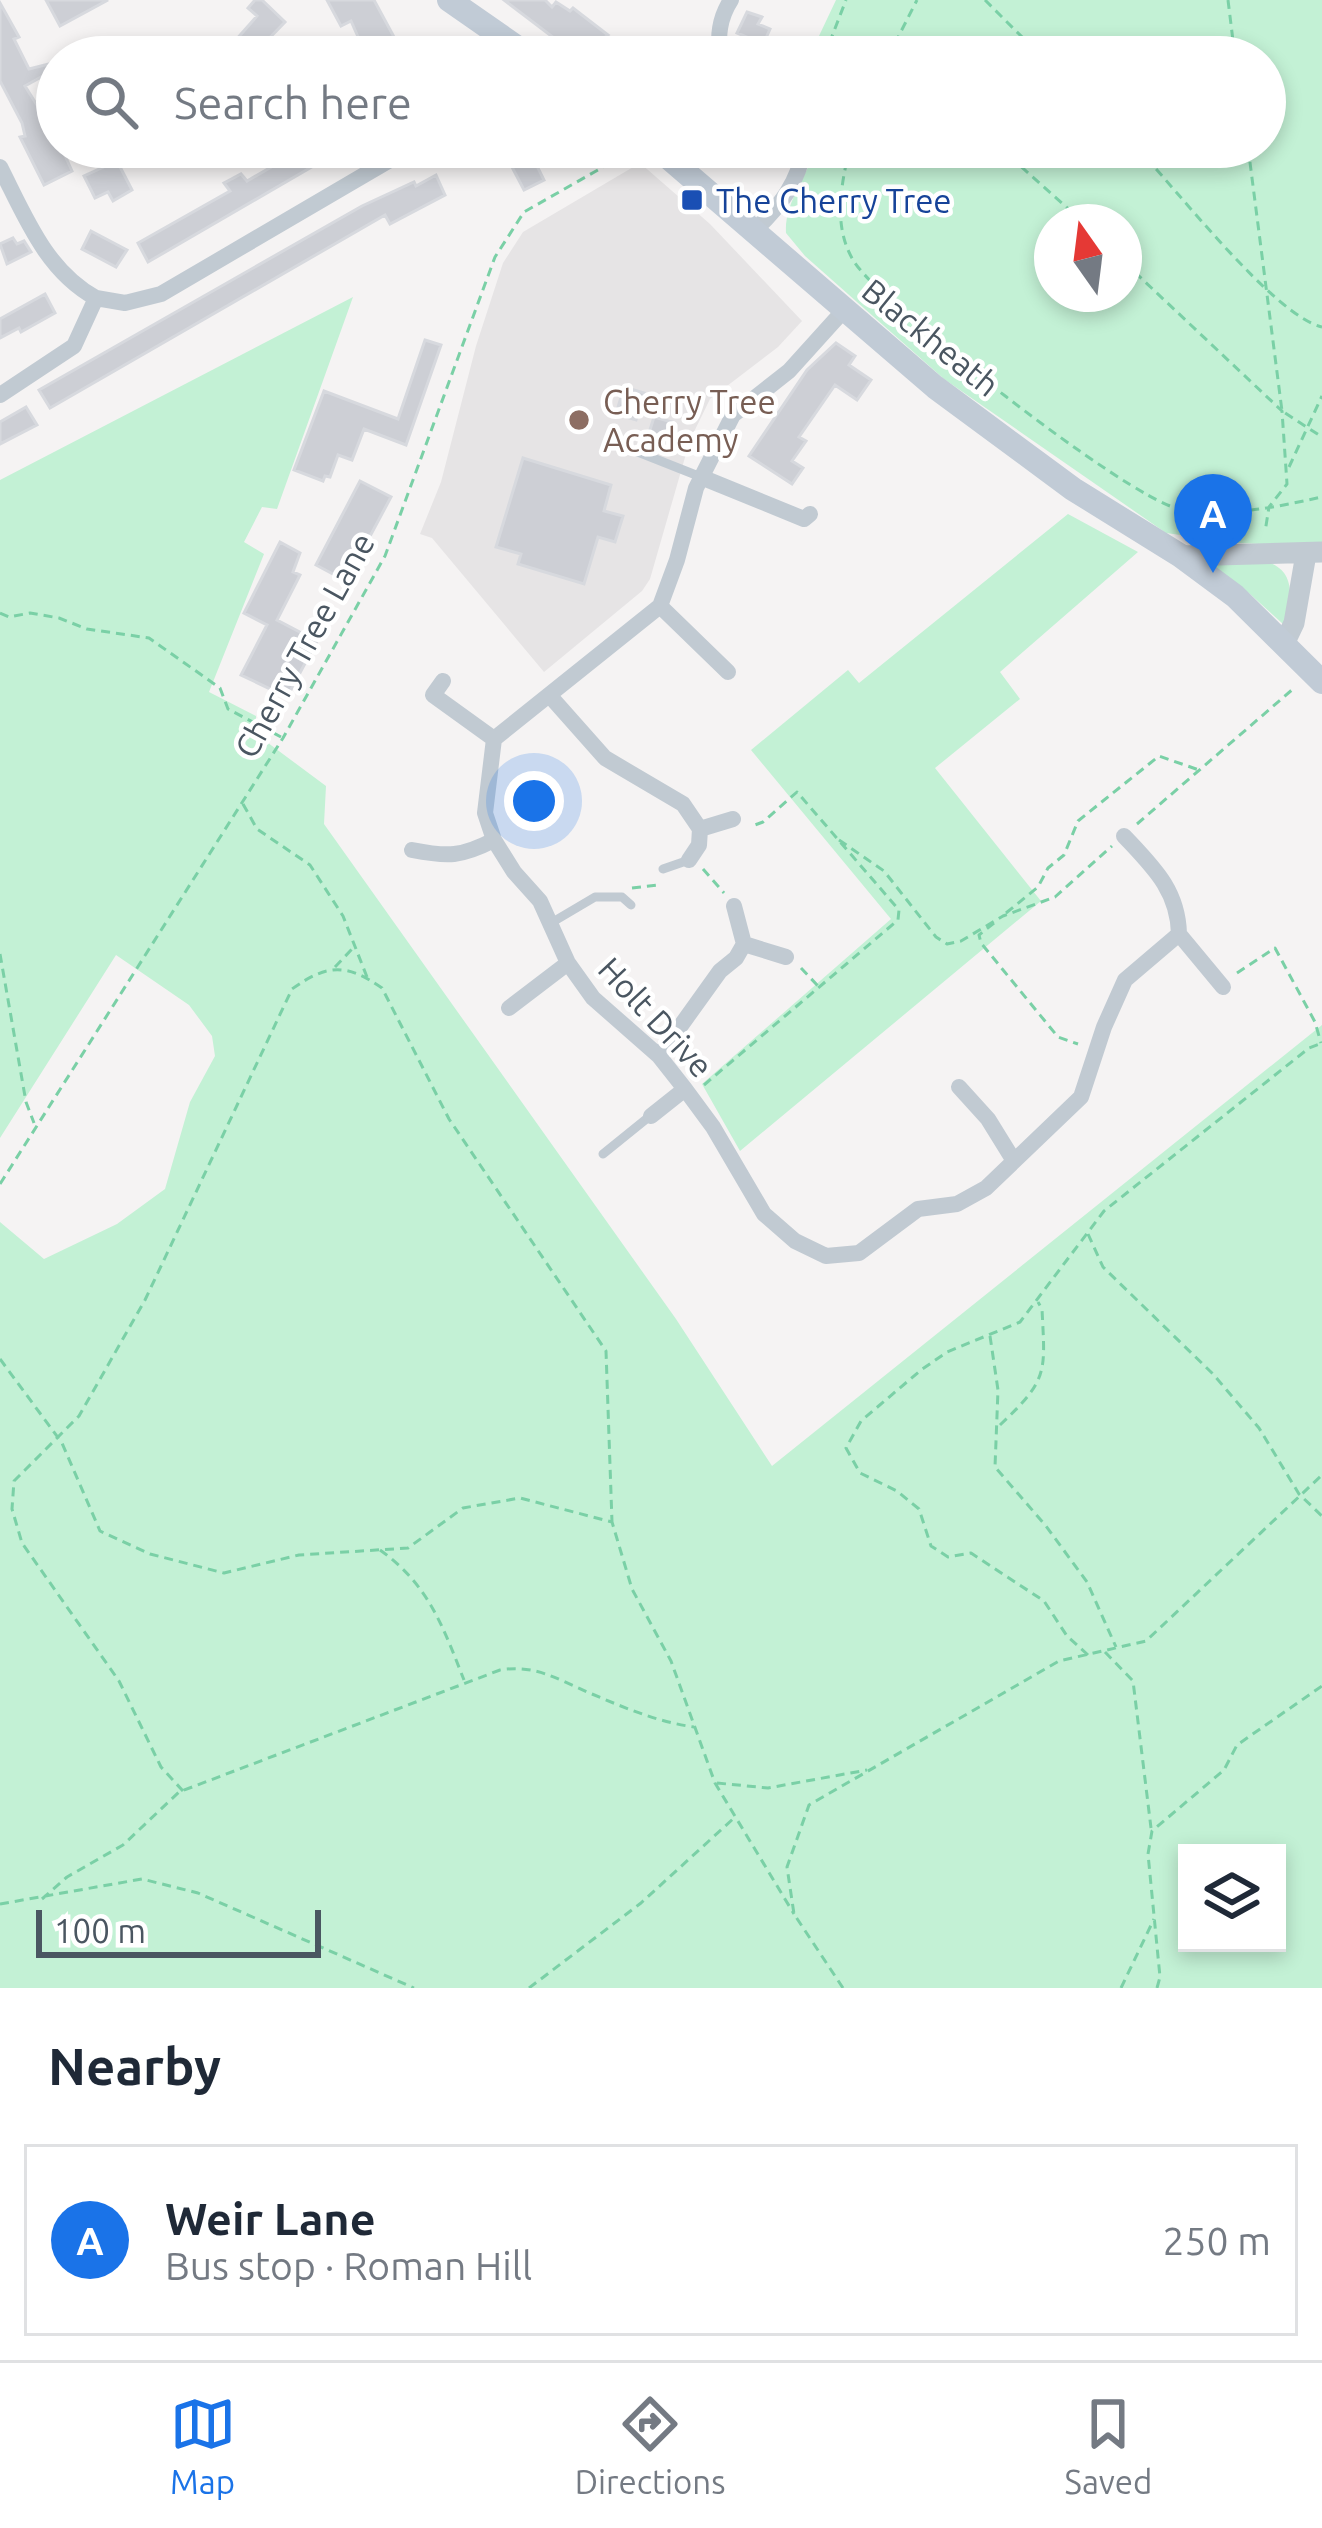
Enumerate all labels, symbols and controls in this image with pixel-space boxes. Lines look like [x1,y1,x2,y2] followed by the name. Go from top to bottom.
[36,36,1286,168] search box
[78,69,144,135] icon: search
[174,77,412,128] text: Search here
[716,182,952,219] place label: The Cherry Tree
[679,187,705,213] marker: The Cherry Tree
[1034,204,1142,312] north arrow
[855,271,1007,403] street label: Blackheath
[603,383,776,458] place label: Cherry Tree Academy
[566,407,592,433] marker: Cherry Tree Academy
[1174,474,1252,573] pin: A
[227,526,381,764] street label: Cherry Tree Lane
[504,771,564,831] your location
[591,950,721,1084] street label: Holt Drive
[1178,1844,1286,1952] map controls
[1178,1844,1286,1952] button: layers
[36,1904,321,1957] scale bar
[54,1912,146,1949] text: 100 m
[48,2037,221,2095] text: Nearby
[165,2193,376,2244] text: Weir Lane
[76,2219,104,2262] text: A
[1162,2219,1271,2262] text: 250 m
[165,2244,532,2287] text: Bus stop · Roman Hill
[170,2391,236,2500] tab: Map
[575,2391,725,2500] tab: Directions
[1065,2391,1152,2500] tab: Saved

